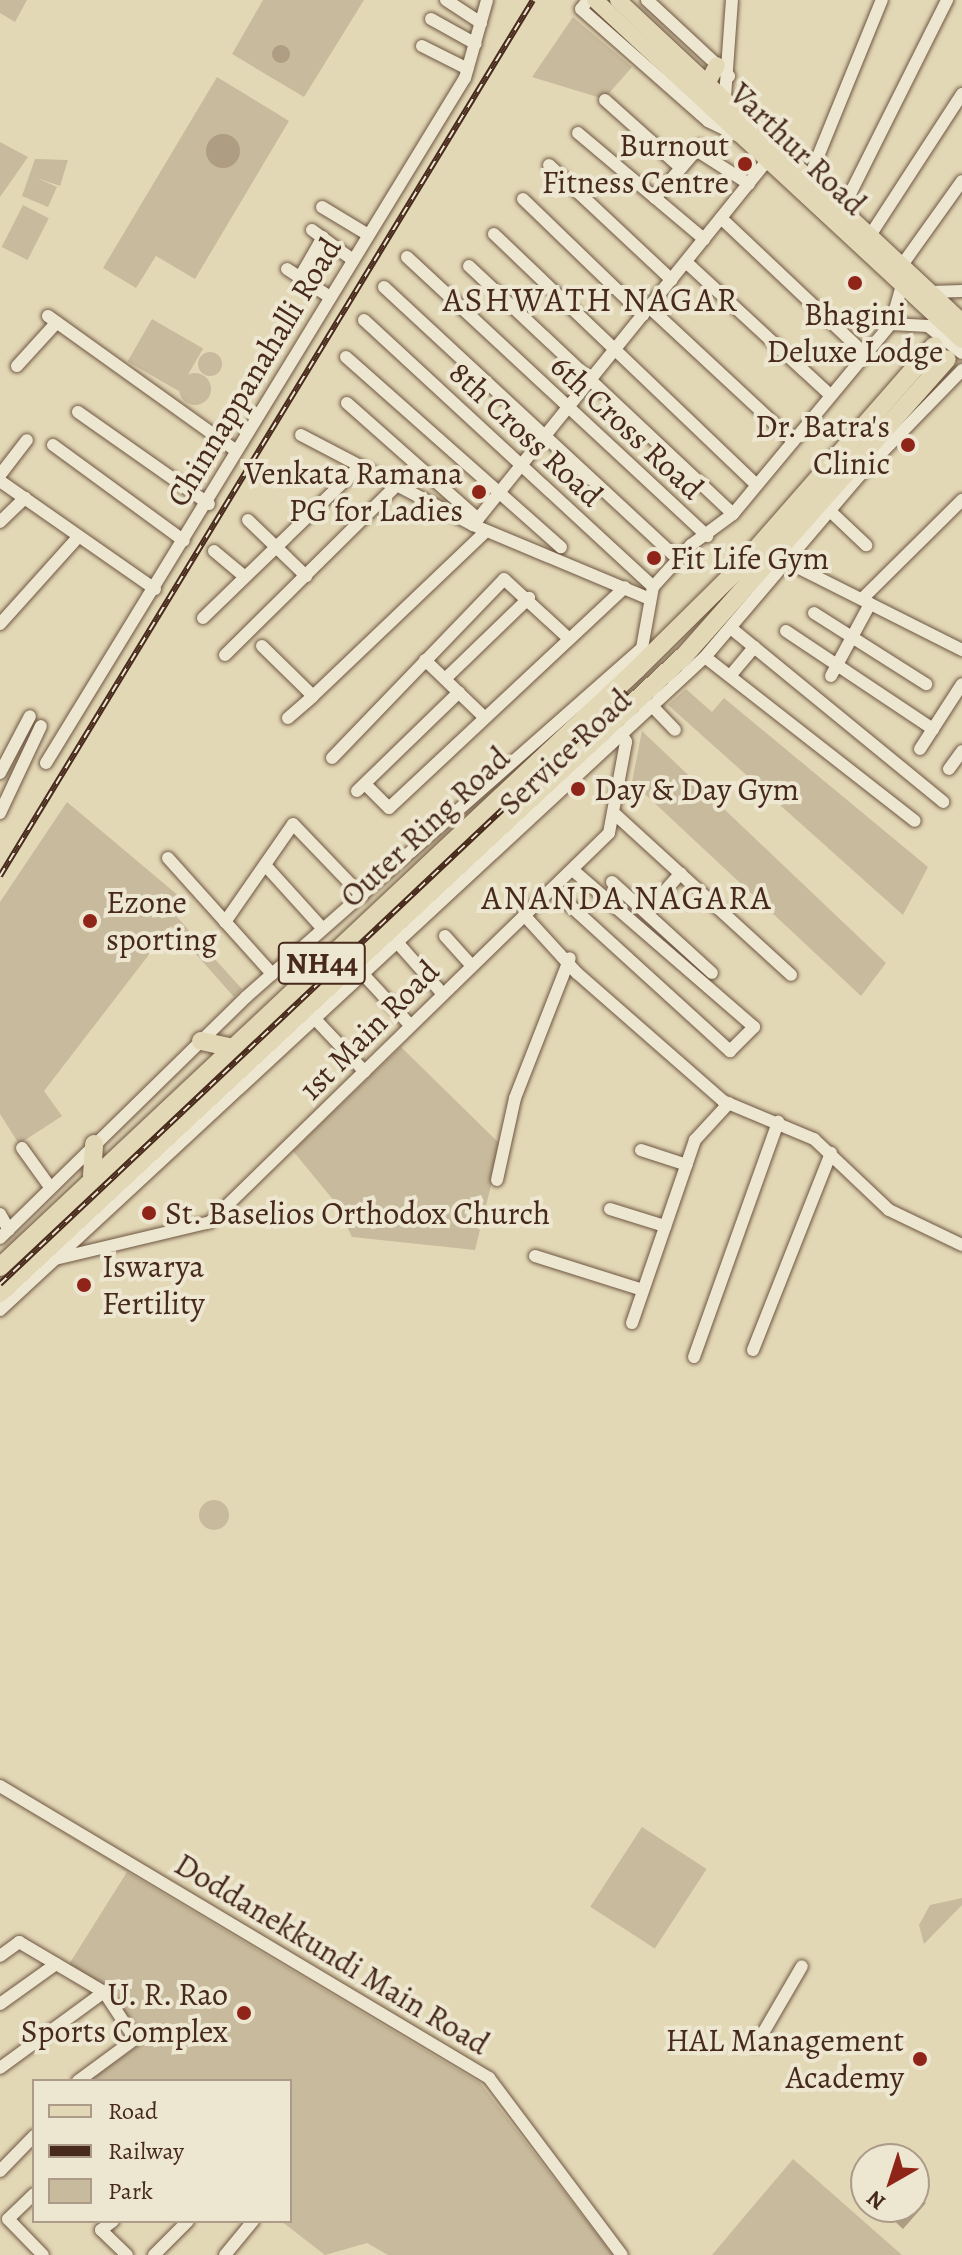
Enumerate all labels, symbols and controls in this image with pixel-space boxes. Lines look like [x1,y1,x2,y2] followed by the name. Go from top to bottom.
[722,75,874,223] street label: Varthur Road
[542,127,729,202] place label: Burnout Fitness Centre
[736,155,754,173] marker: Burnout Fitness Centre
[159,231,349,513] street label: Chinnappanahalli Road
[846,274,864,292] marker: Bhagini Deluxe Lodge
[443,280,739,320] district label: ASHWATH NAGAR
[767,296,943,371] place label: Bhagini Deluxe Lodge
[543,347,711,507] street label: 6th Cross Road
[441,353,611,515] street label: 8th Cross Road
[754,408,890,483] place label: Dr. Batra's Clinic
[897,434,919,456] marker: Dr. Batra's Clinic
[244,455,463,530] place label: Venkata Ramana PG for Ladies
[470,483,488,501] marker: Venkata Ramana PG for Ladies
[670,539,829,577] place label: Fit Life Gym
[645,549,663,567] marker: Fit Life Gym
[491,681,639,823] street label: Service Road
[332,739,518,915] street label: Outer Ring Road
[594,770,799,808] place label: Day & Day Gym
[569,780,587,798] marker: Day & Day Gym
[481,878,773,918] district label: ANANDA NAGARA
[106,884,217,959] place label: Ezone sporting
[81,912,99,930] marker: Ezone sporting
[276,937,368,989] road number: NH44
[291,952,447,1108] street label: 1st Main Road
[165,1194,551,1232] place label: St. Baselios Orthodox Church
[140,1204,158,1222] marker: St. Baselios Orthodox Church
[102,1248,205,1323] place label: Iswarya Fertility
[73,1274,95,1296] marker: Iswarya Fertility
[168,1845,496,2063] street label: Doddanekkundi Main Road
[21,1976,228,2051] place label: U. R. Rao Sports Complex
[235,2004,253,2022] marker: U. R. Rao Sports Complex
[665,2022,904,2097] place label: HAL Management Academy
[911,2050,929,2068] marker: HAL Management Academy
[32,2079,292,2223] legend
[108,2095,158,2127] text: Road
[108,2135,184,2167] text: Railway
[850,2143,930,2223] north arrow
[108,2175,153,2207] text: Park
[860,2183,892,2217] text: N

